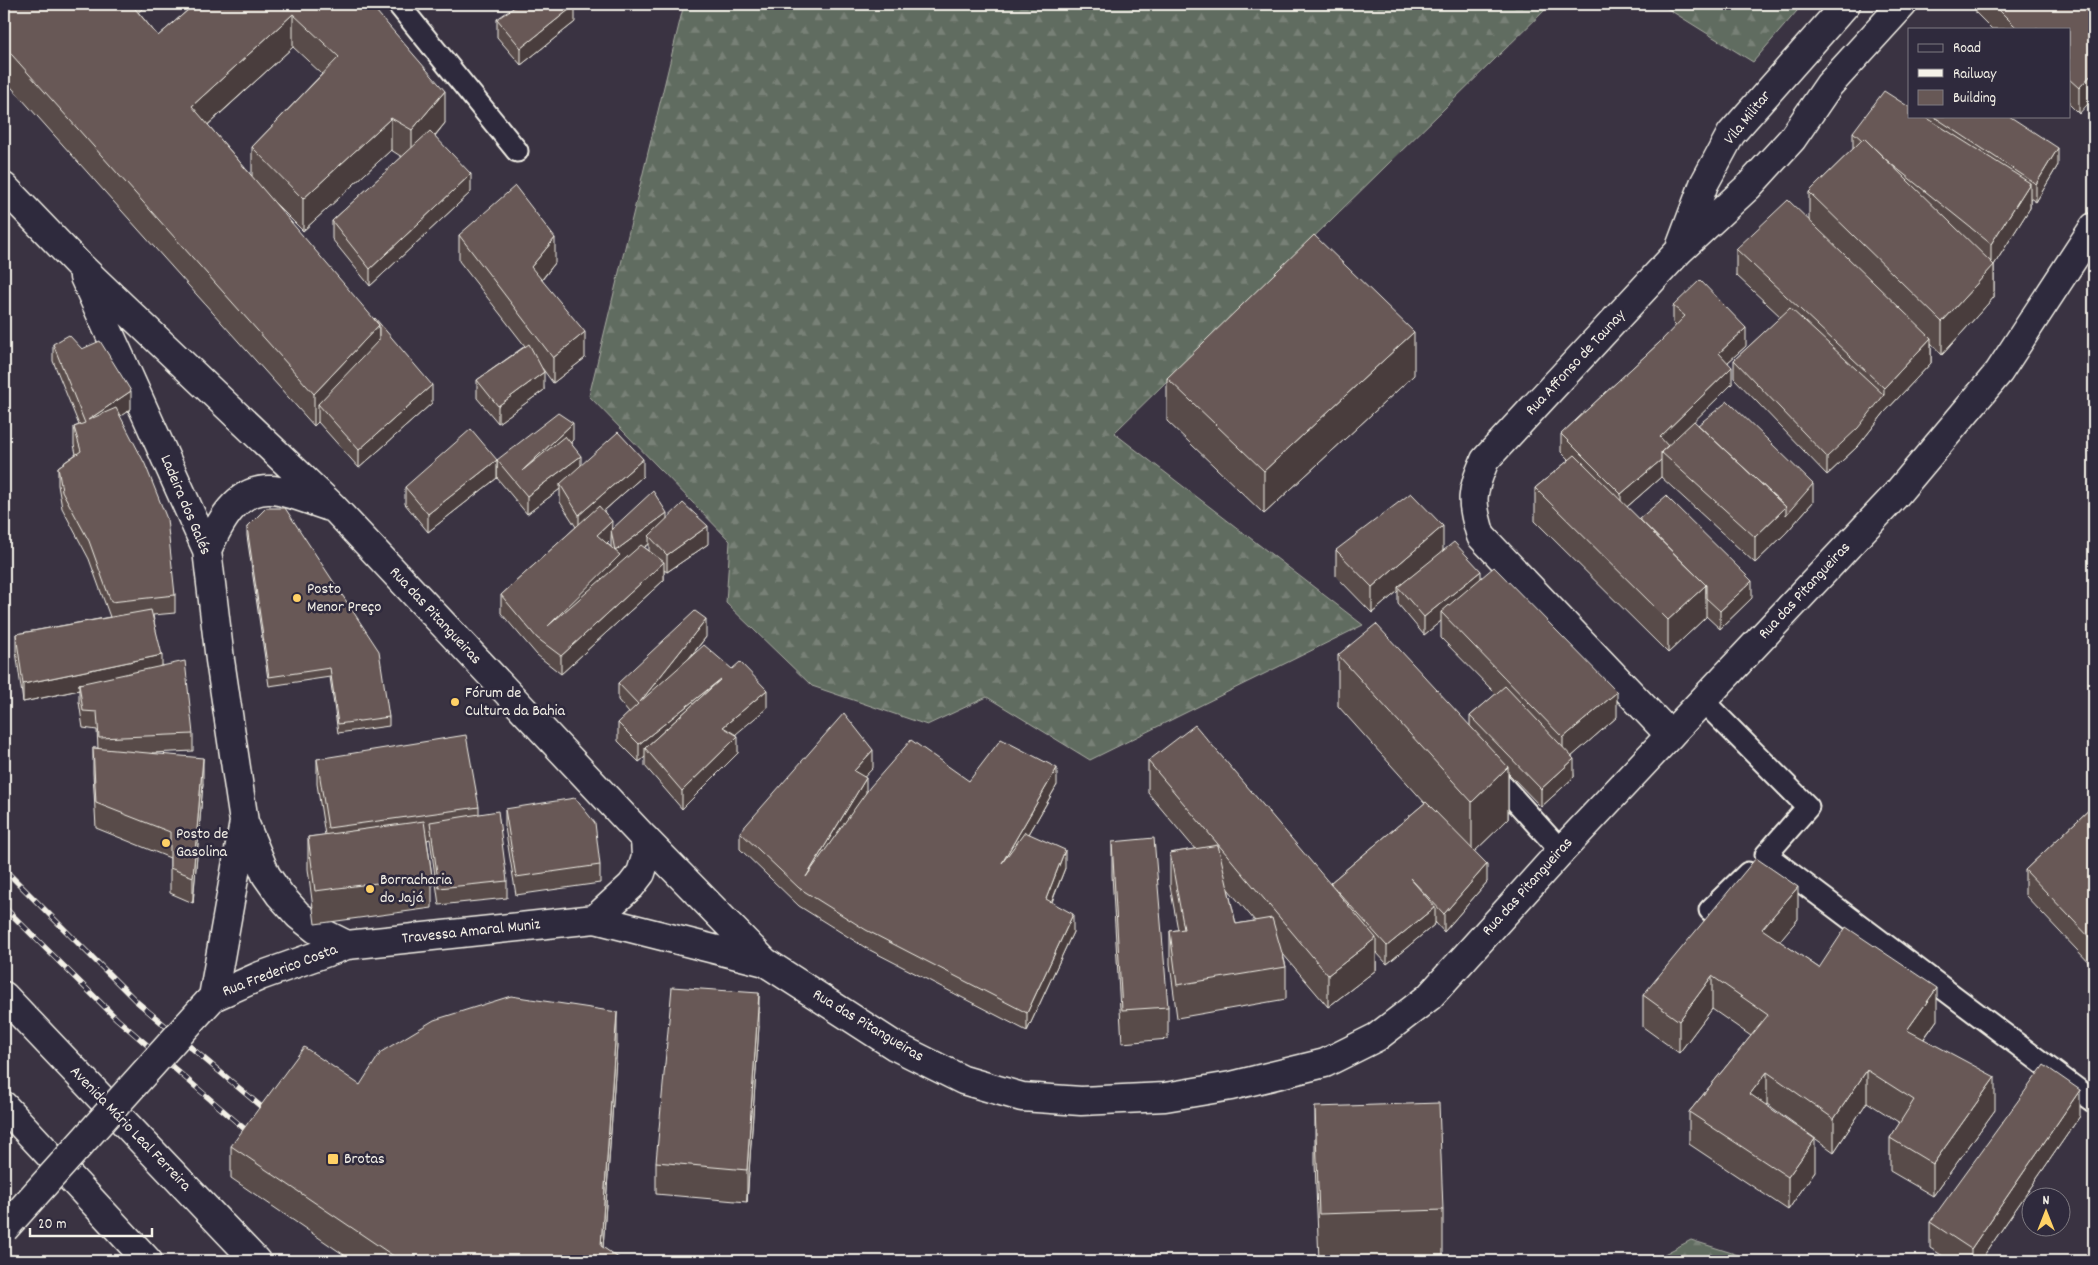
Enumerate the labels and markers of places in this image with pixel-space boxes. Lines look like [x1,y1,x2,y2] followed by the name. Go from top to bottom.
[307,578,381,619] place label: Posto Menor Preço
[291,592,303,604] marker: Posto Menor Preço
[465,682,566,723] place label: Fórum de Cultura da Bahia
[449,696,461,708] marker: Fórum de Cultura da Bahia
[176,823,228,864] place label: Posto de Gasolina
[160,837,172,849] marker: Posto de Gasolina
[380,869,452,910] place label: Borracharia do Jajá
[364,883,376,895] marker: Borracharia do Jajá
[344,1148,385,1171] place label: Brotas
[326,1152,340,1166] marker: Brotas

